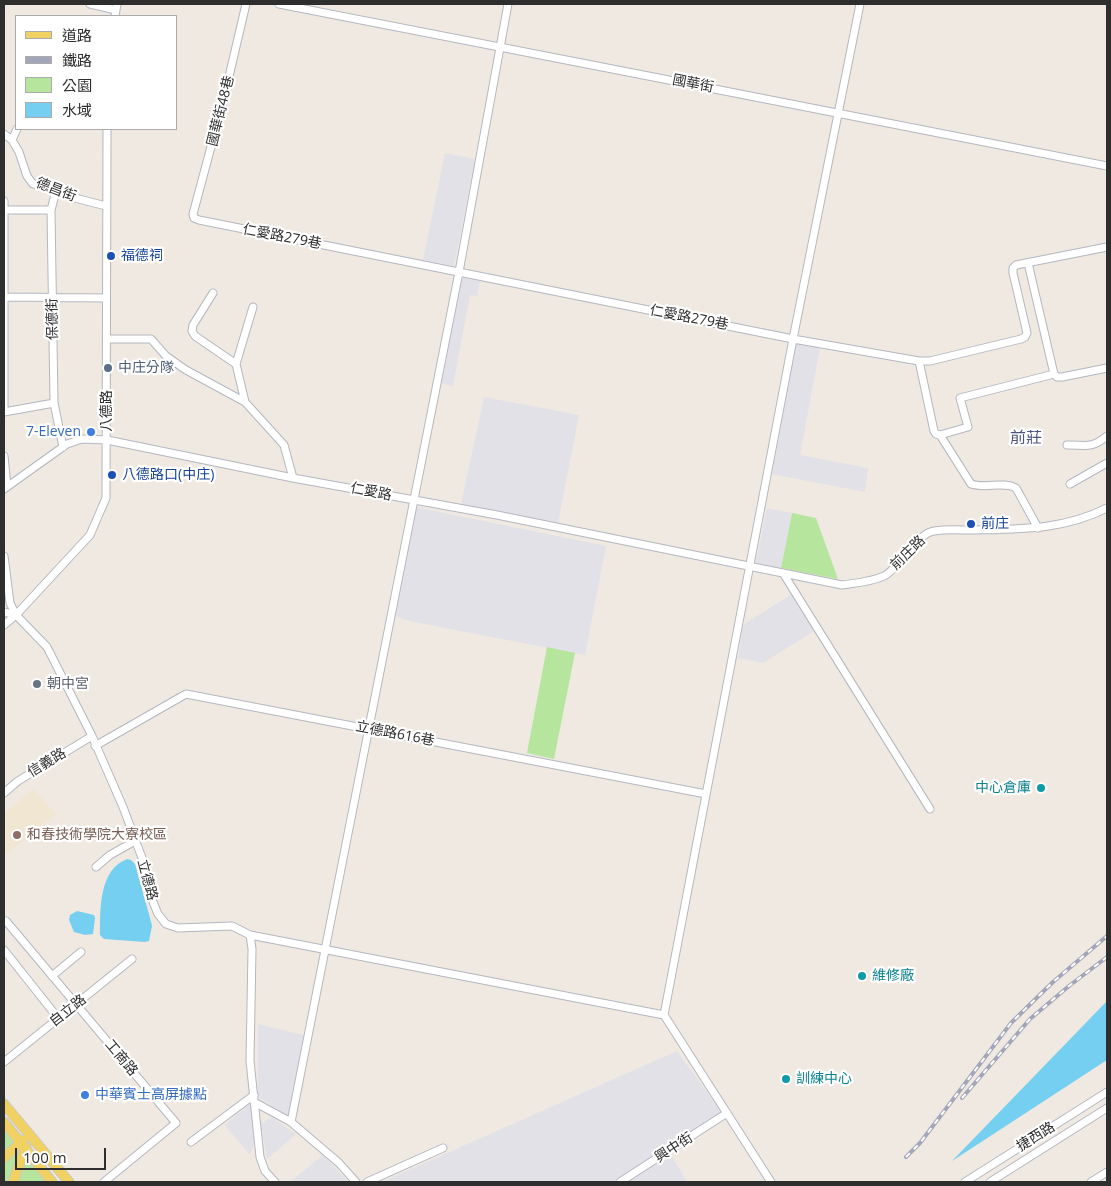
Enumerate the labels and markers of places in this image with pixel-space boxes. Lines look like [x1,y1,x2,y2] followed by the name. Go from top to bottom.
[121,248,163,264] place label: 福德祠
[105,250,117,262] marker: 福德祠
[118,360,174,376] place label: 中庄分隊
[102,362,114,374] marker: 中庄分隊
[26,424,81,440] place label: 7-Eleven
[85,426,97,438] marker: 7-Eleven
[122,467,214,483] place label: 八德路口(中庄)
[106,469,118,481] marker: 八德路口(中庄)
[981,516,1009,532] place label: 前庄
[965,518,977,530] marker: 前庄
[47,676,89,692] place label: 朝中宮
[31,678,43,690] marker: 朝中宮
[975,780,1031,796] place label: 中心倉庫
[1035,782,1047,794] marker: 中心倉庫
[27,827,167,843] place label: 和春技術學院大寮校區
[11,829,23,841] marker: 和春技術學院大寮校區
[872,968,914,984] place label: 維修廠
[856,970,868,982] marker: 維修廠
[796,1071,852,1087] place label: 訓練中心
[780,1073,792,1085] marker: 訓練中心
[95,1087,207,1103] place label: 中華賓士高屏據點
[79,1089,91,1101] marker: 中華賓士高屏據點

